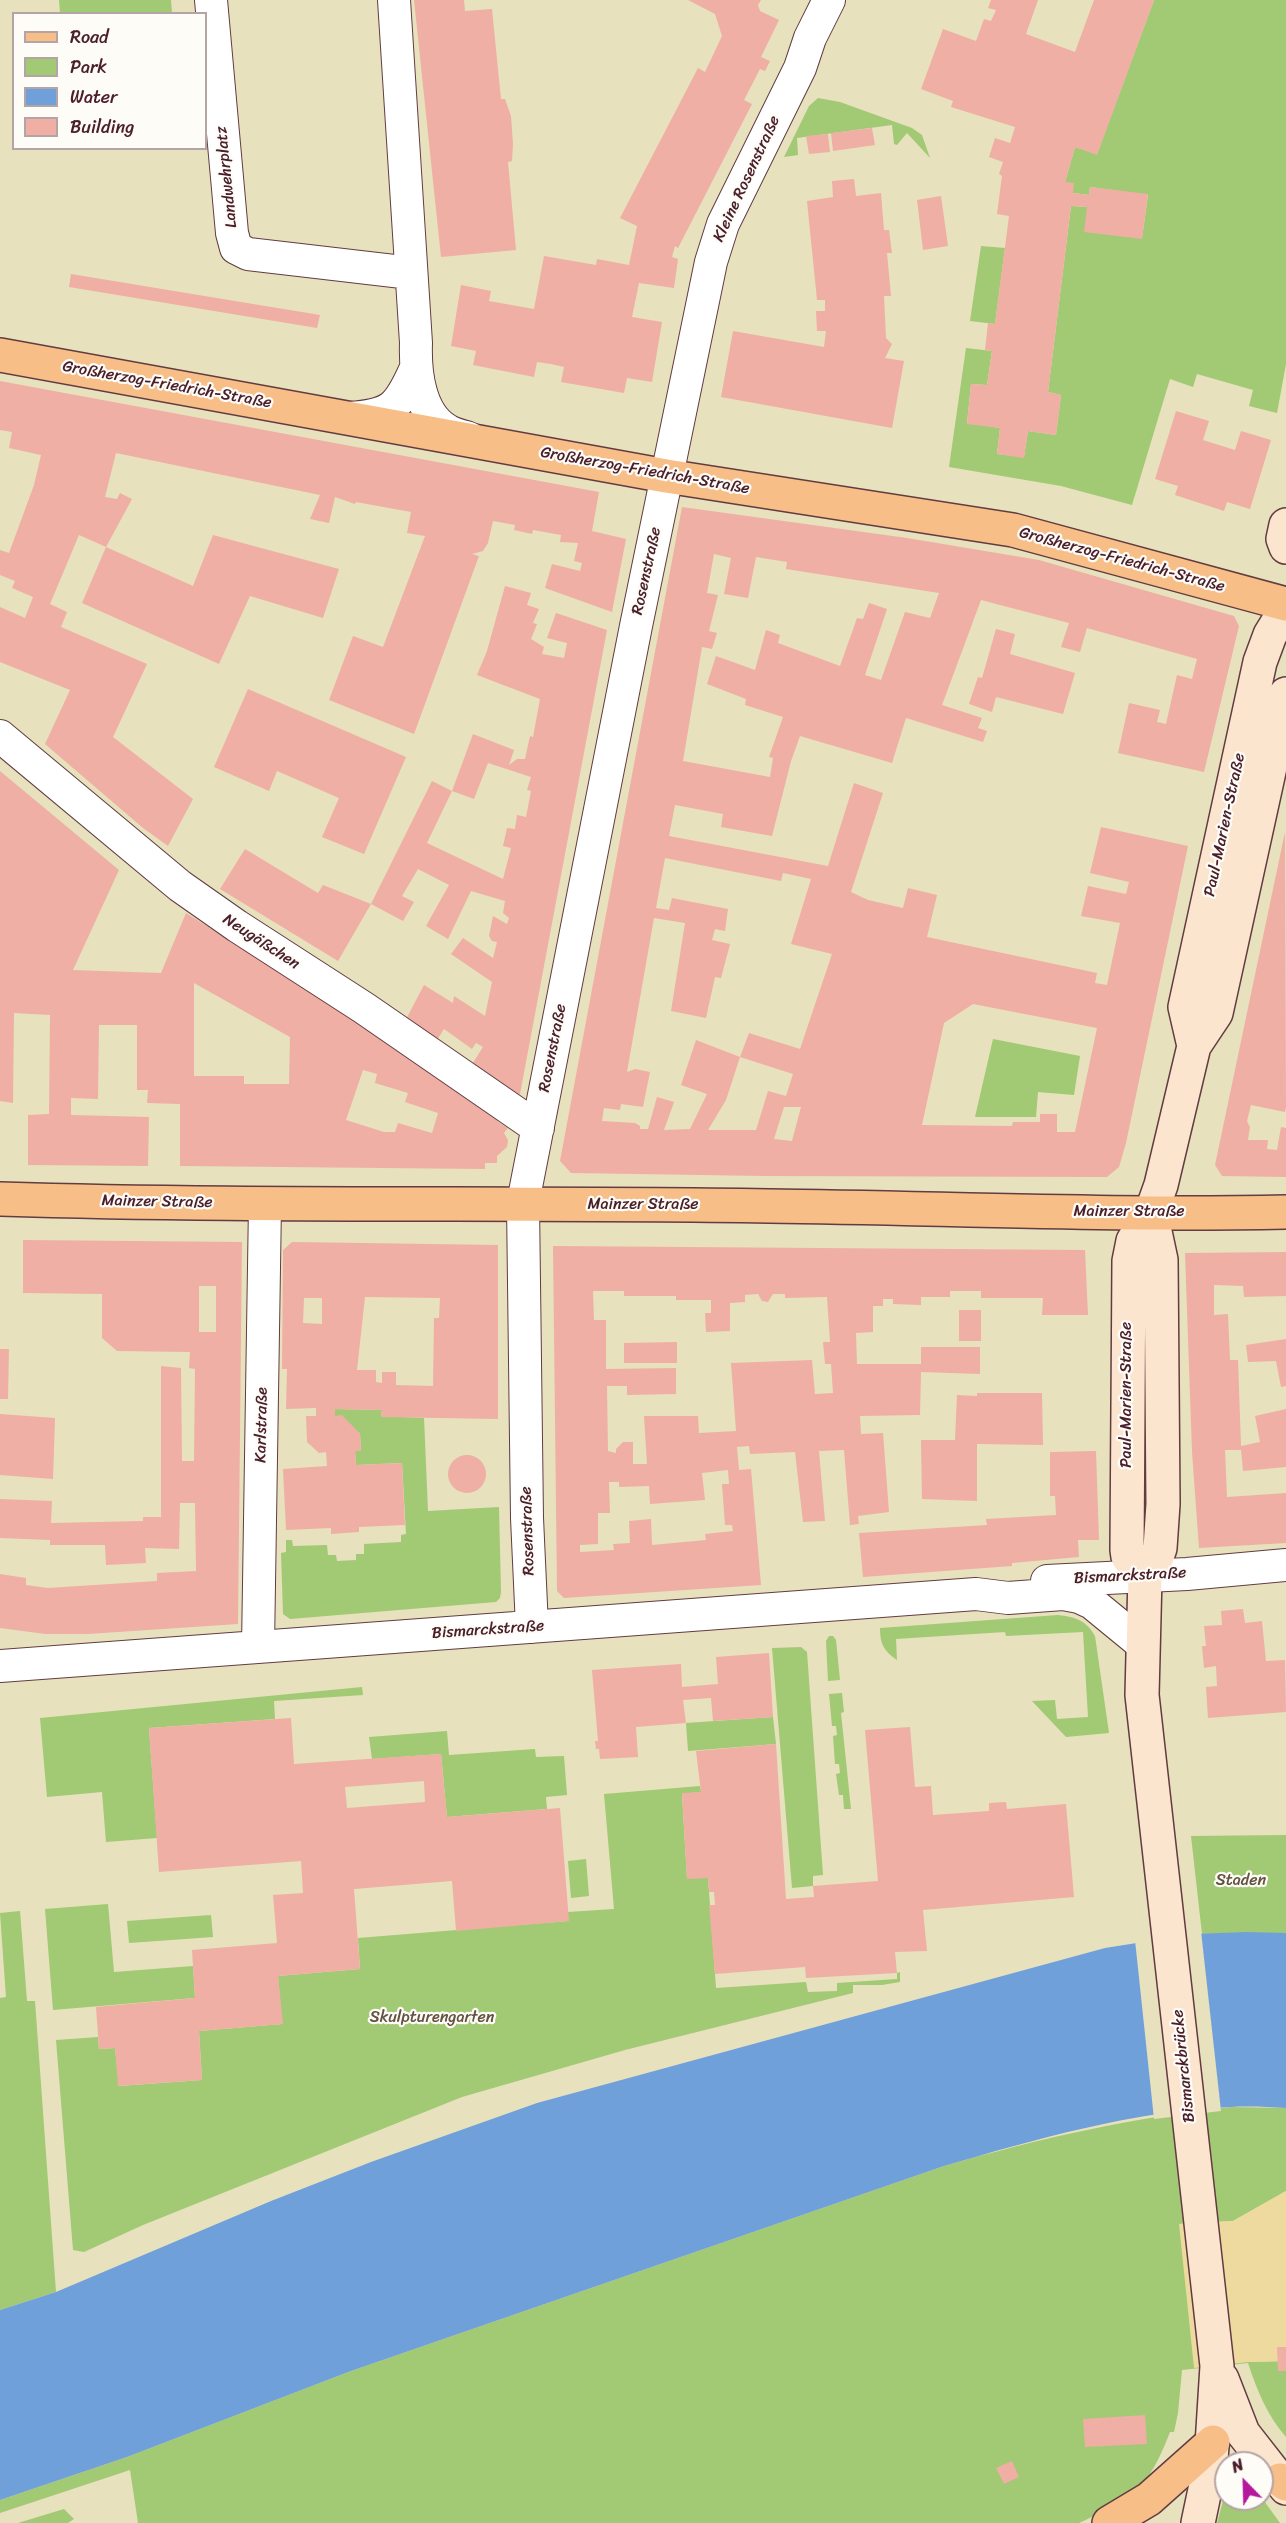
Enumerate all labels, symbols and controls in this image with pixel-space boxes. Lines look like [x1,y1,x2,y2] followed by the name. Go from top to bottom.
[12,12,207,150] legend
[70,21,109,53] text: Road
[70,51,107,83] text: Park
[70,81,117,113] text: Water
[70,111,134,143] text: Building
[709,113,785,245] street label: Kleine Rosenstraße
[212,125,242,229] street label: Landwehrplatz
[61,357,273,413] street label: Großherzog-Friedrich-Straße
[539,443,751,499] street label: Großherzog-Friedrich-Straße
[1017,523,1227,597] street label: Großherzog-Friedrich-Straße
[628,525,666,617] street label: Rosenstraße
[1200,751,1250,899] street label: Paul-Marien-Straße
[219,910,303,974] street label: Neugäßchen
[535,1002,571,1094] street label: Rosenstraße
[101,1191,213,1213] street label: Mainzer Straße
[587,1195,699,1215] street label: Mainzer Straße
[1073,1202,1185,1222] street label: Mainzer Straße
[1117,1322,1137,1468] street label: Paul-Marien-Straße
[252,1387,272,1463] street label: Karlstraße
[517,1486,539,1576] street label: Rosenstraße
[1073,1563,1187,1589] street label: Bismarckstraße
[431,1616,545,1644] street label: Bismarckstraße
[1216,1871,1266,1891] park label: Staden
[370,2008,494,2028] park label: Skulpturengarten
[1169,2008,1199,2124] street label: Bismarckbrücke
[1227,2450,1248,2481] text: N
[1214,2451,1274,2511] north arrow

